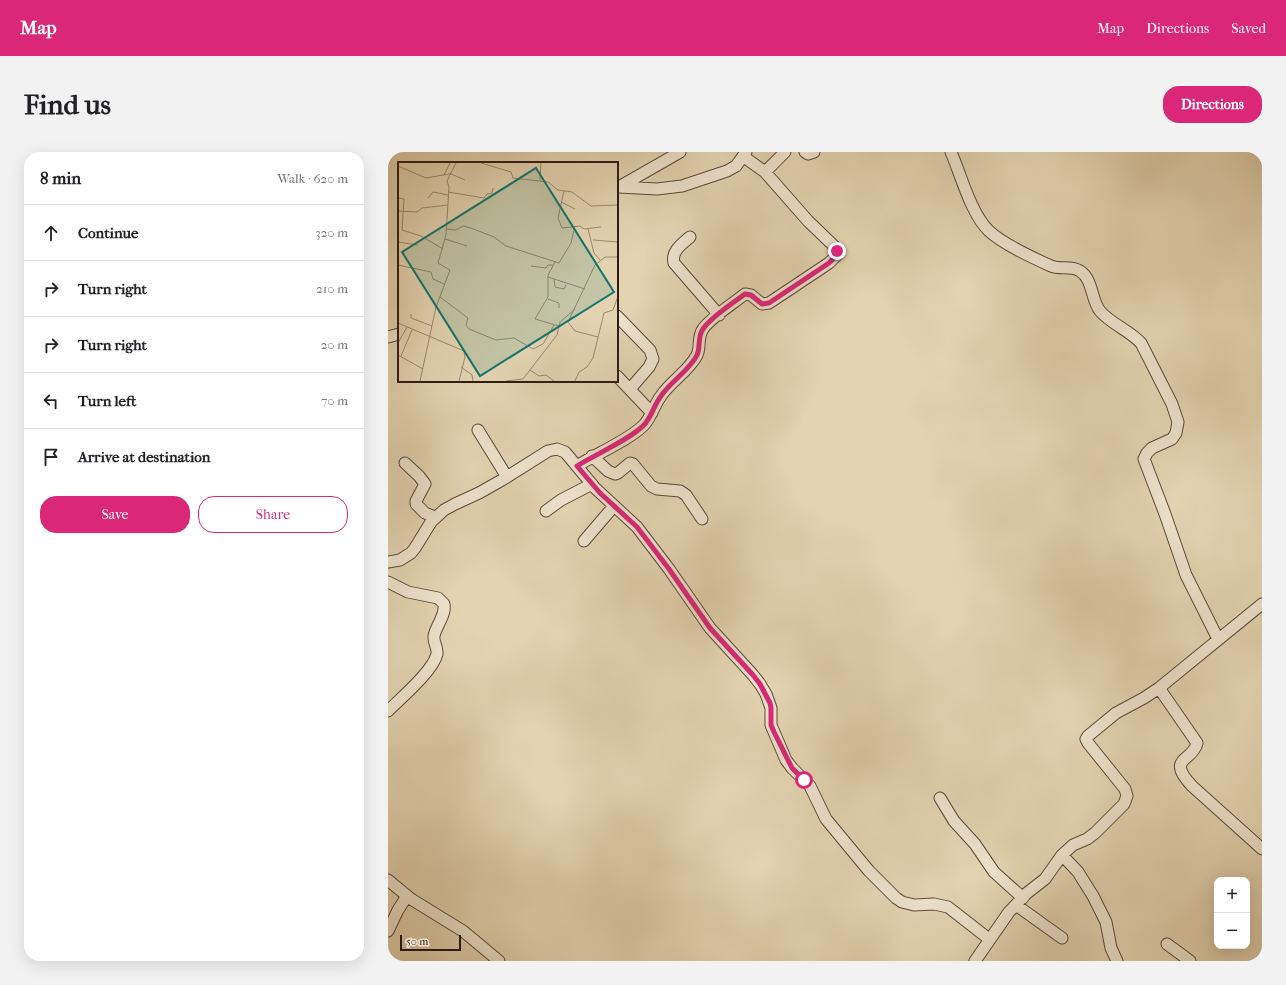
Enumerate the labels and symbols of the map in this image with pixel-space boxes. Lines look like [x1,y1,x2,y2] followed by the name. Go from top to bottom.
[398,162,618,382] inset map
[828,242,846,260] route end
[795,771,813,789] route start
[400,933,461,952] scale bar

